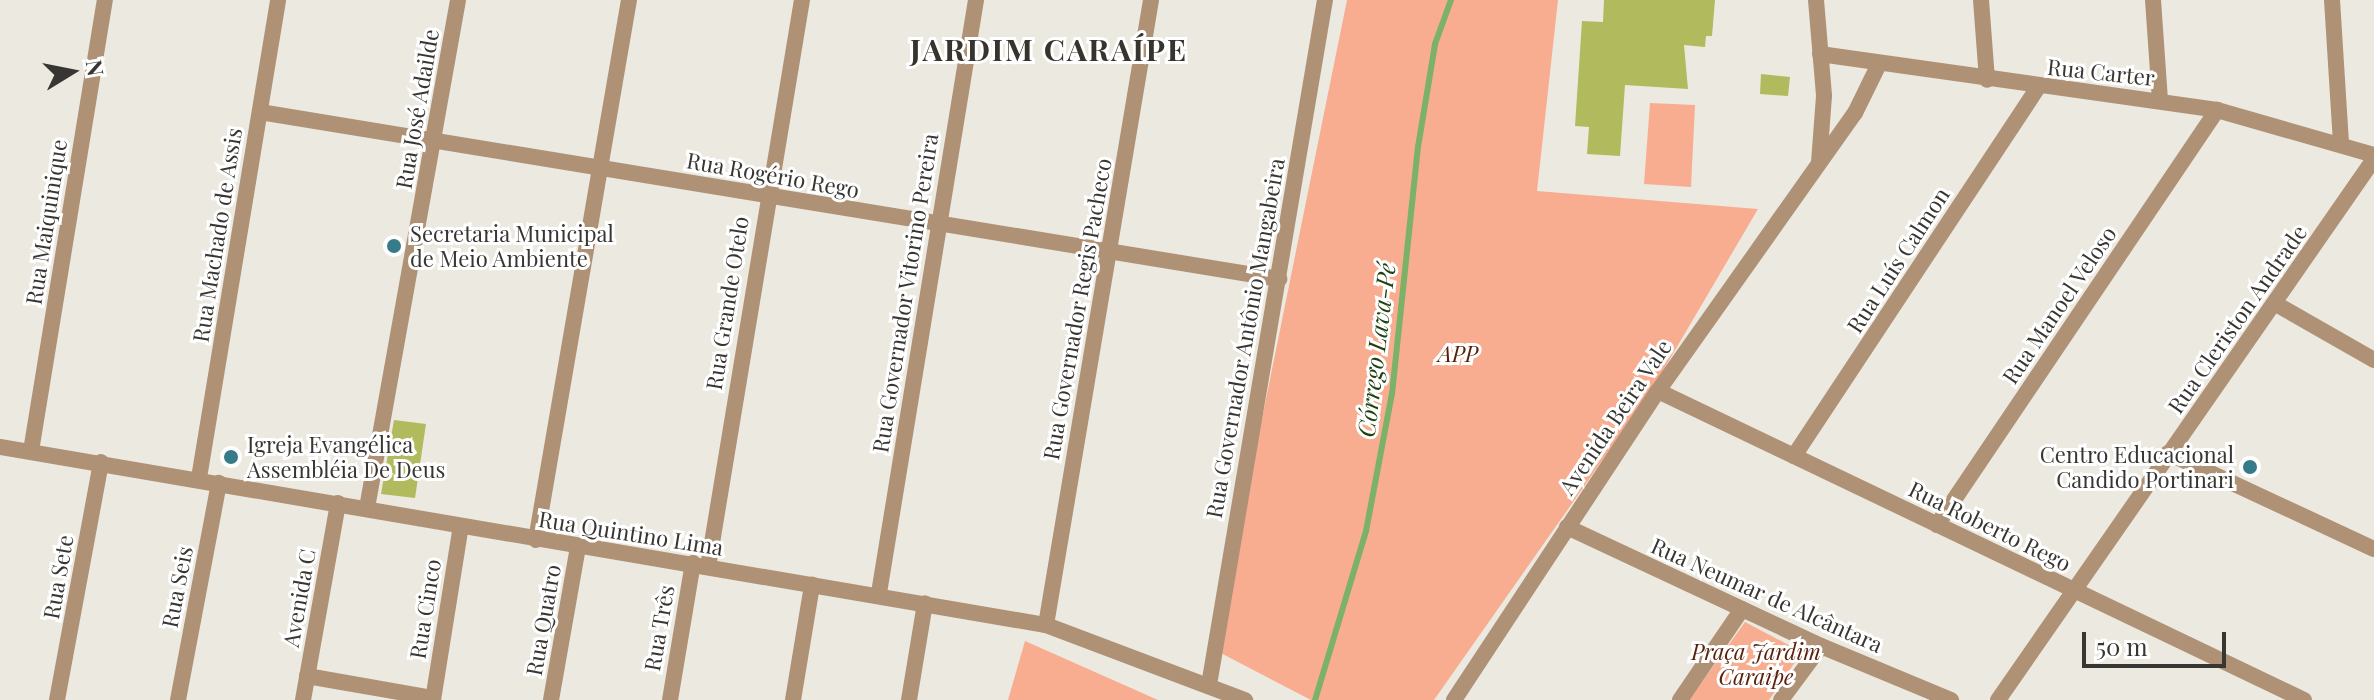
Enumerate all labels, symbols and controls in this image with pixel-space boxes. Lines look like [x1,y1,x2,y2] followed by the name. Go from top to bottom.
[390,27,444,191] street label: Rua José Adailde
[910,31,1188,67] district label: JARDIM CARAÍPE
[32,32,112,112] north arrow
[2046,53,2156,91] street label: Rua Carter
[79,57,112,78] text: N
[187,125,247,345] street label: Rua Machado de Assis
[867,131,943,455] street label: Rua Governador Vitorino Pereira
[20,137,72,307] street label: Rua Maiquinique
[685,147,861,203] street label: Rua Rogério Rego
[1200,155,1290,521] street label: Rua Governador Antônio Mangabeira
[1037,156,1117,462] street label: Rua Governador Regis Pacheco
[1841,182,1955,338] street label: Rua Luís Calmon
[700,214,754,392] street label: Rua Grande Otelo
[2162,219,2312,419] street label: Rua Cleriston Andrade
[410,220,614,272] place label: Secretaria Municipal de Meio Ambiente
[1996,221,2122,389] street label: Rua Manoel Veloso
[385,237,403,255] marker: Secretaria Municipal de Meio Ambiente
[1351,261,1401,439] water label: Córrego Lava-Pé
[1553,334,1677,500] street label: Avenida Beira Vale
[1438,341,1478,367] park label: APP
[247,431,446,482] place label: Igreja Evangélica Assembléia De Deus
[2040,441,2234,492] place label: Centro Educacional Candido Portinari
[222,448,240,466] marker: Igreja Evangélica Assembléia De Deus
[2241,458,2259,476] marker: Centro Educacional Candido Portinari
[1905,475,2075,577] street label: Rua Roberto Rego
[537,505,725,561] street label: Rua Quintino Lima
[1647,532,1887,658] street label: Rua Neumar de Alcântara
[38,533,78,621] street label: Rua Sete
[156,544,198,630] street label: Rua Seis
[277,547,321,649] street label: Avenida C
[404,557,446,661] street label: Rua Cinco
[520,562,566,678] street label: Rua Quatro
[638,583,680,673] street label: Rua Três
[2086,616,2230,666] scale bar
[2096,630,2148,662] text: 50 m
[1691,638,1821,690] park label: Praça Jardim Caraipe

